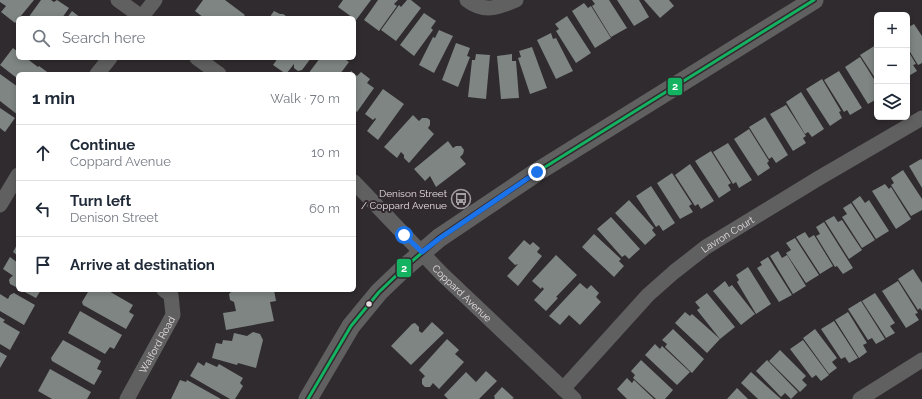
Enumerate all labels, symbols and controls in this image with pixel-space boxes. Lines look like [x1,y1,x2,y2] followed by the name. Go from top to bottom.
[874,12,910,120] map controls
[874,12,910,48] button: +
[16,16,356,60] search box
[30,27,52,49] icon: search
[62,29,145,47] text: Search here
[874,48,910,84] button: −
[667,77,683,96] line badge: 2
[672,80,678,93] text: 2
[874,84,910,120] button: layers
[32,88,75,108] text: 1 min
[270,91,340,106] text: Walk · 70 m
[70,136,135,154] text: Continue
[32,142,54,164] icon: ahead
[311,145,340,160] text: 10 m
[70,154,171,169] text: Coppard Avenue
[528,163,546,181] route end
[361,188,448,211] place label: Denison Street / Coppard Avenue
[450,188,472,210] bus stop icon: Denison Street / Coppard Avenue
[70,192,131,210] text: Turn left
[32,198,54,220] icon: left
[309,201,340,216] text: 60 m
[70,210,158,225] text: Denison Street
[699,214,757,255] street label: Lavron Court
[395,226,413,244] route start
[32,254,54,276] icon: arrive
[70,256,215,274] text: Arrive at destination
[396,258,412,278] line badge: 2
[401,262,407,275] text: 2
[430,263,494,324] street label: Coppard Avenue
[364,299,374,309] unlabelled marker
[137,314,177,375] street label: Walford Road

